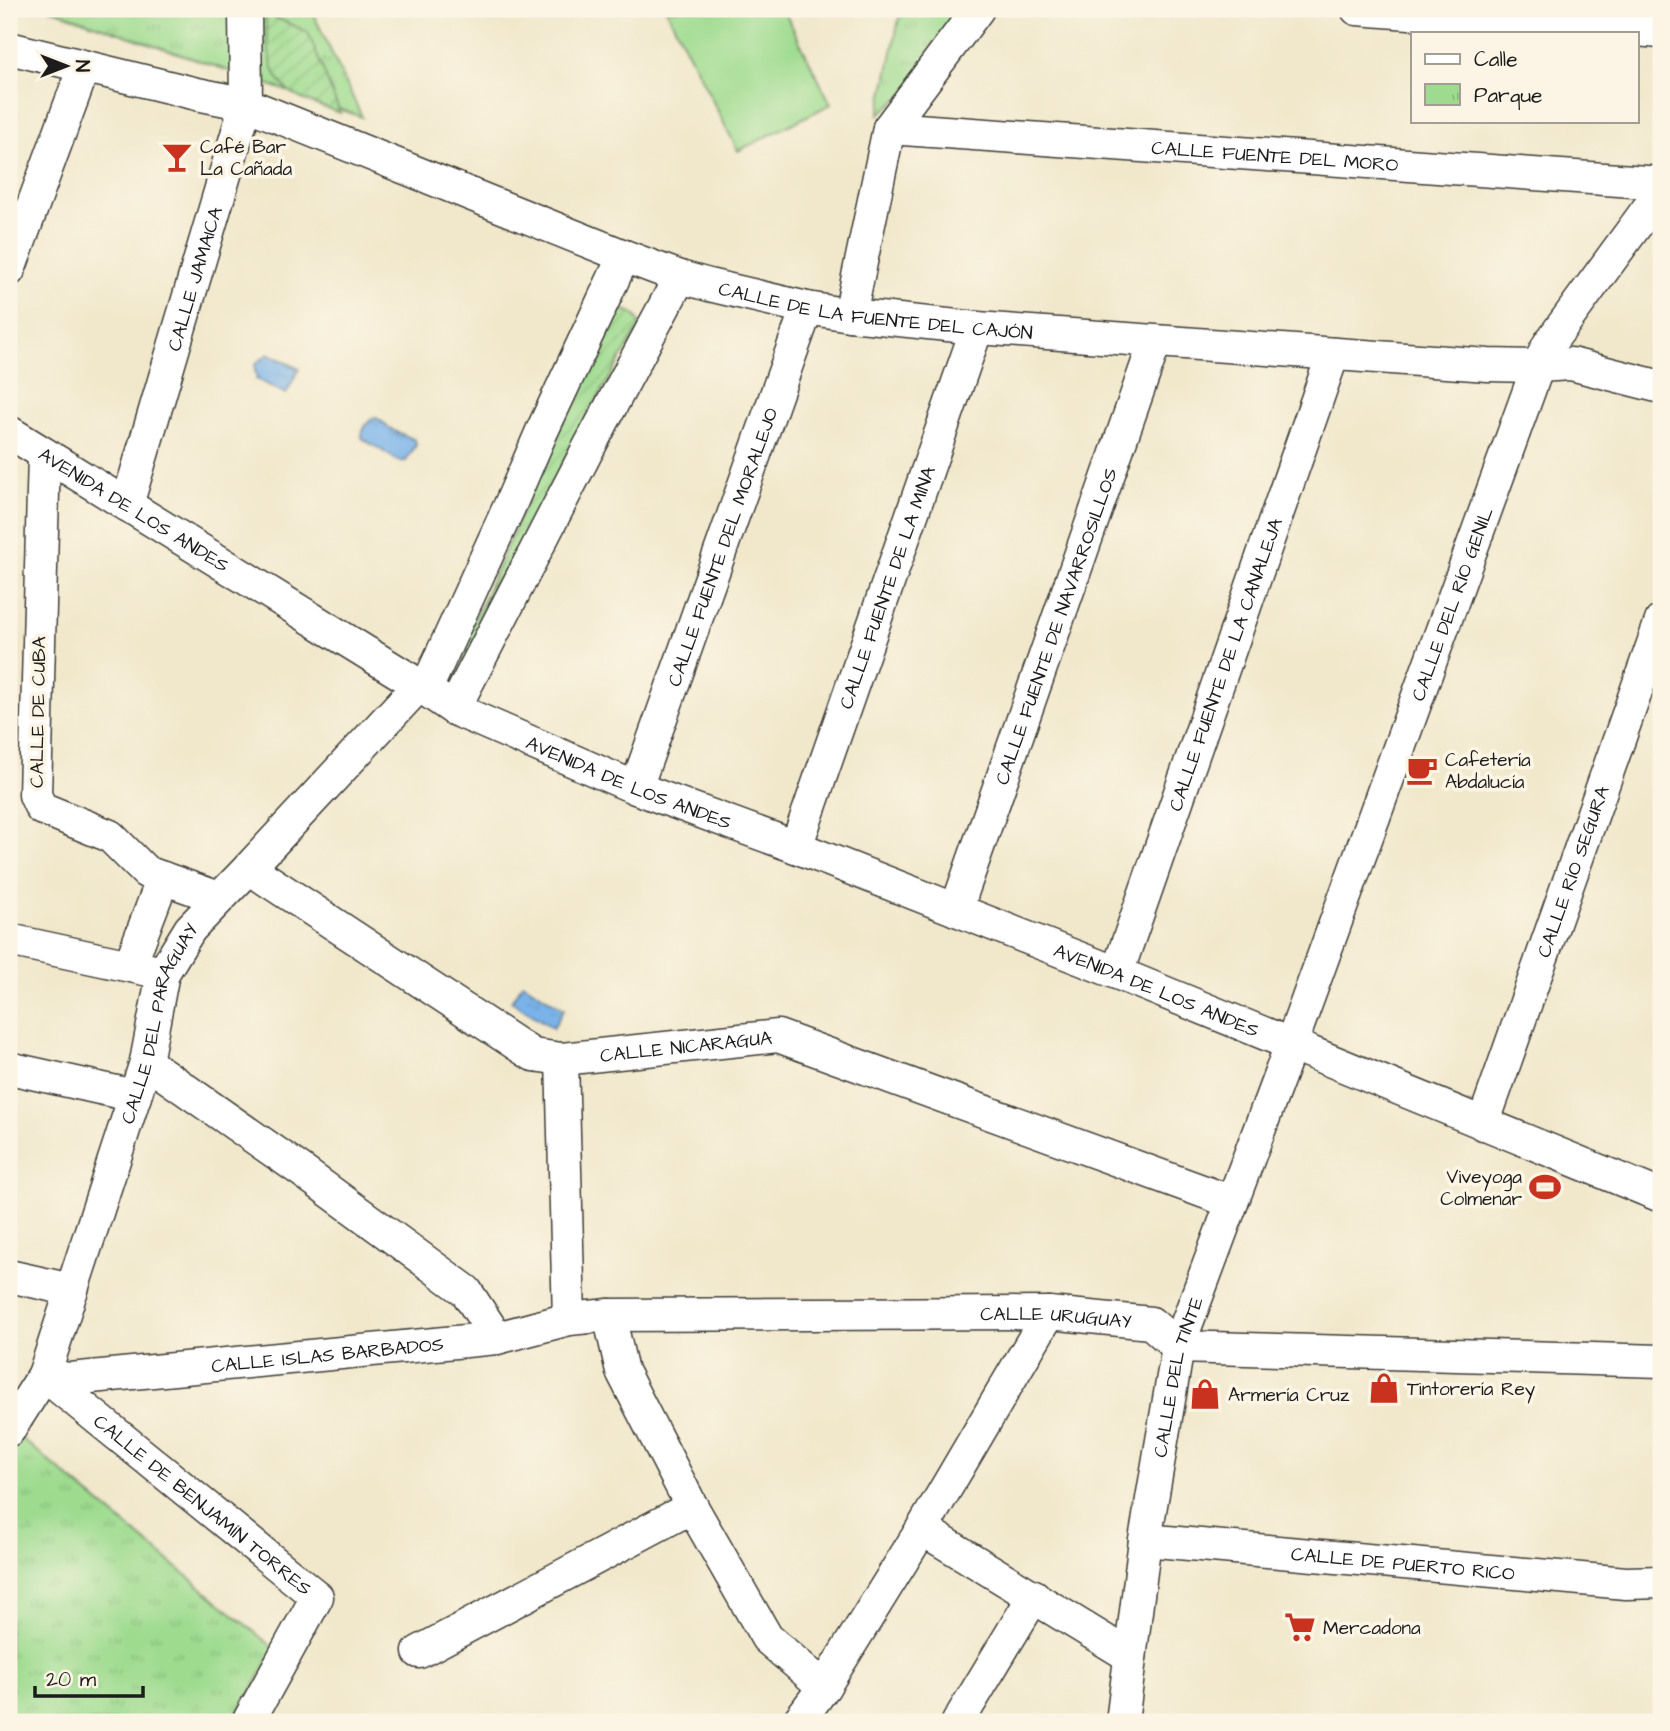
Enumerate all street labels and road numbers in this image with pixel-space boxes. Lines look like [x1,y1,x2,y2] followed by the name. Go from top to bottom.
[1150,135,1400,179] street label: CALLE FUENTE DEL MORO
[161,204,230,355] street label: CALLE JAMAICA
[716,276,1034,347] street label: CALLE DE LA FUENTE DEL CAJÓN
[661,404,785,690] street label: CALLE FUENTE DEL MORALEJO
[33,441,234,579] street label: AVENIDA DE LOS ANDES
[833,463,943,713] street label: CALLE FUENTE DE LA MINA
[989,464,1125,789] street label: CALLE FUENTE DE NAVARROSILLOS
[1405,504,1500,705] street label: CALLE DEL RÍO GENIL
[1163,514,1290,815] street label: CALLE FUENTE DE LA CANALEJA
[24,636,53,788] street label: CALLE DE CUBA
[522,730,735,837] street label: AVENIDA DE LOS ANDES
[1531,782,1617,961] street label: CALLE RÍO SEGURA
[115,918,205,1128] street label: CALLE DEL PARAGUAY
[1050,938,1263,1045] street label: AVENIDA DE LOS ANDES
[599,1025,774,1070] street label: CALLE NICARAGUA
[1147,1293,1211,1460] street label: CALLE DEL TINTE
[980,1301,1133,1336] street label: CALLE URUGUAY
[210,1331,445,1380] street label: CALLE ISLAS BARBADOS
[87,1409,317,1602] street label: CALLE DE BENJAMÍN TORRES
[1290,1541,1516,1588] street label: CALLE DE PUERTO RICO

